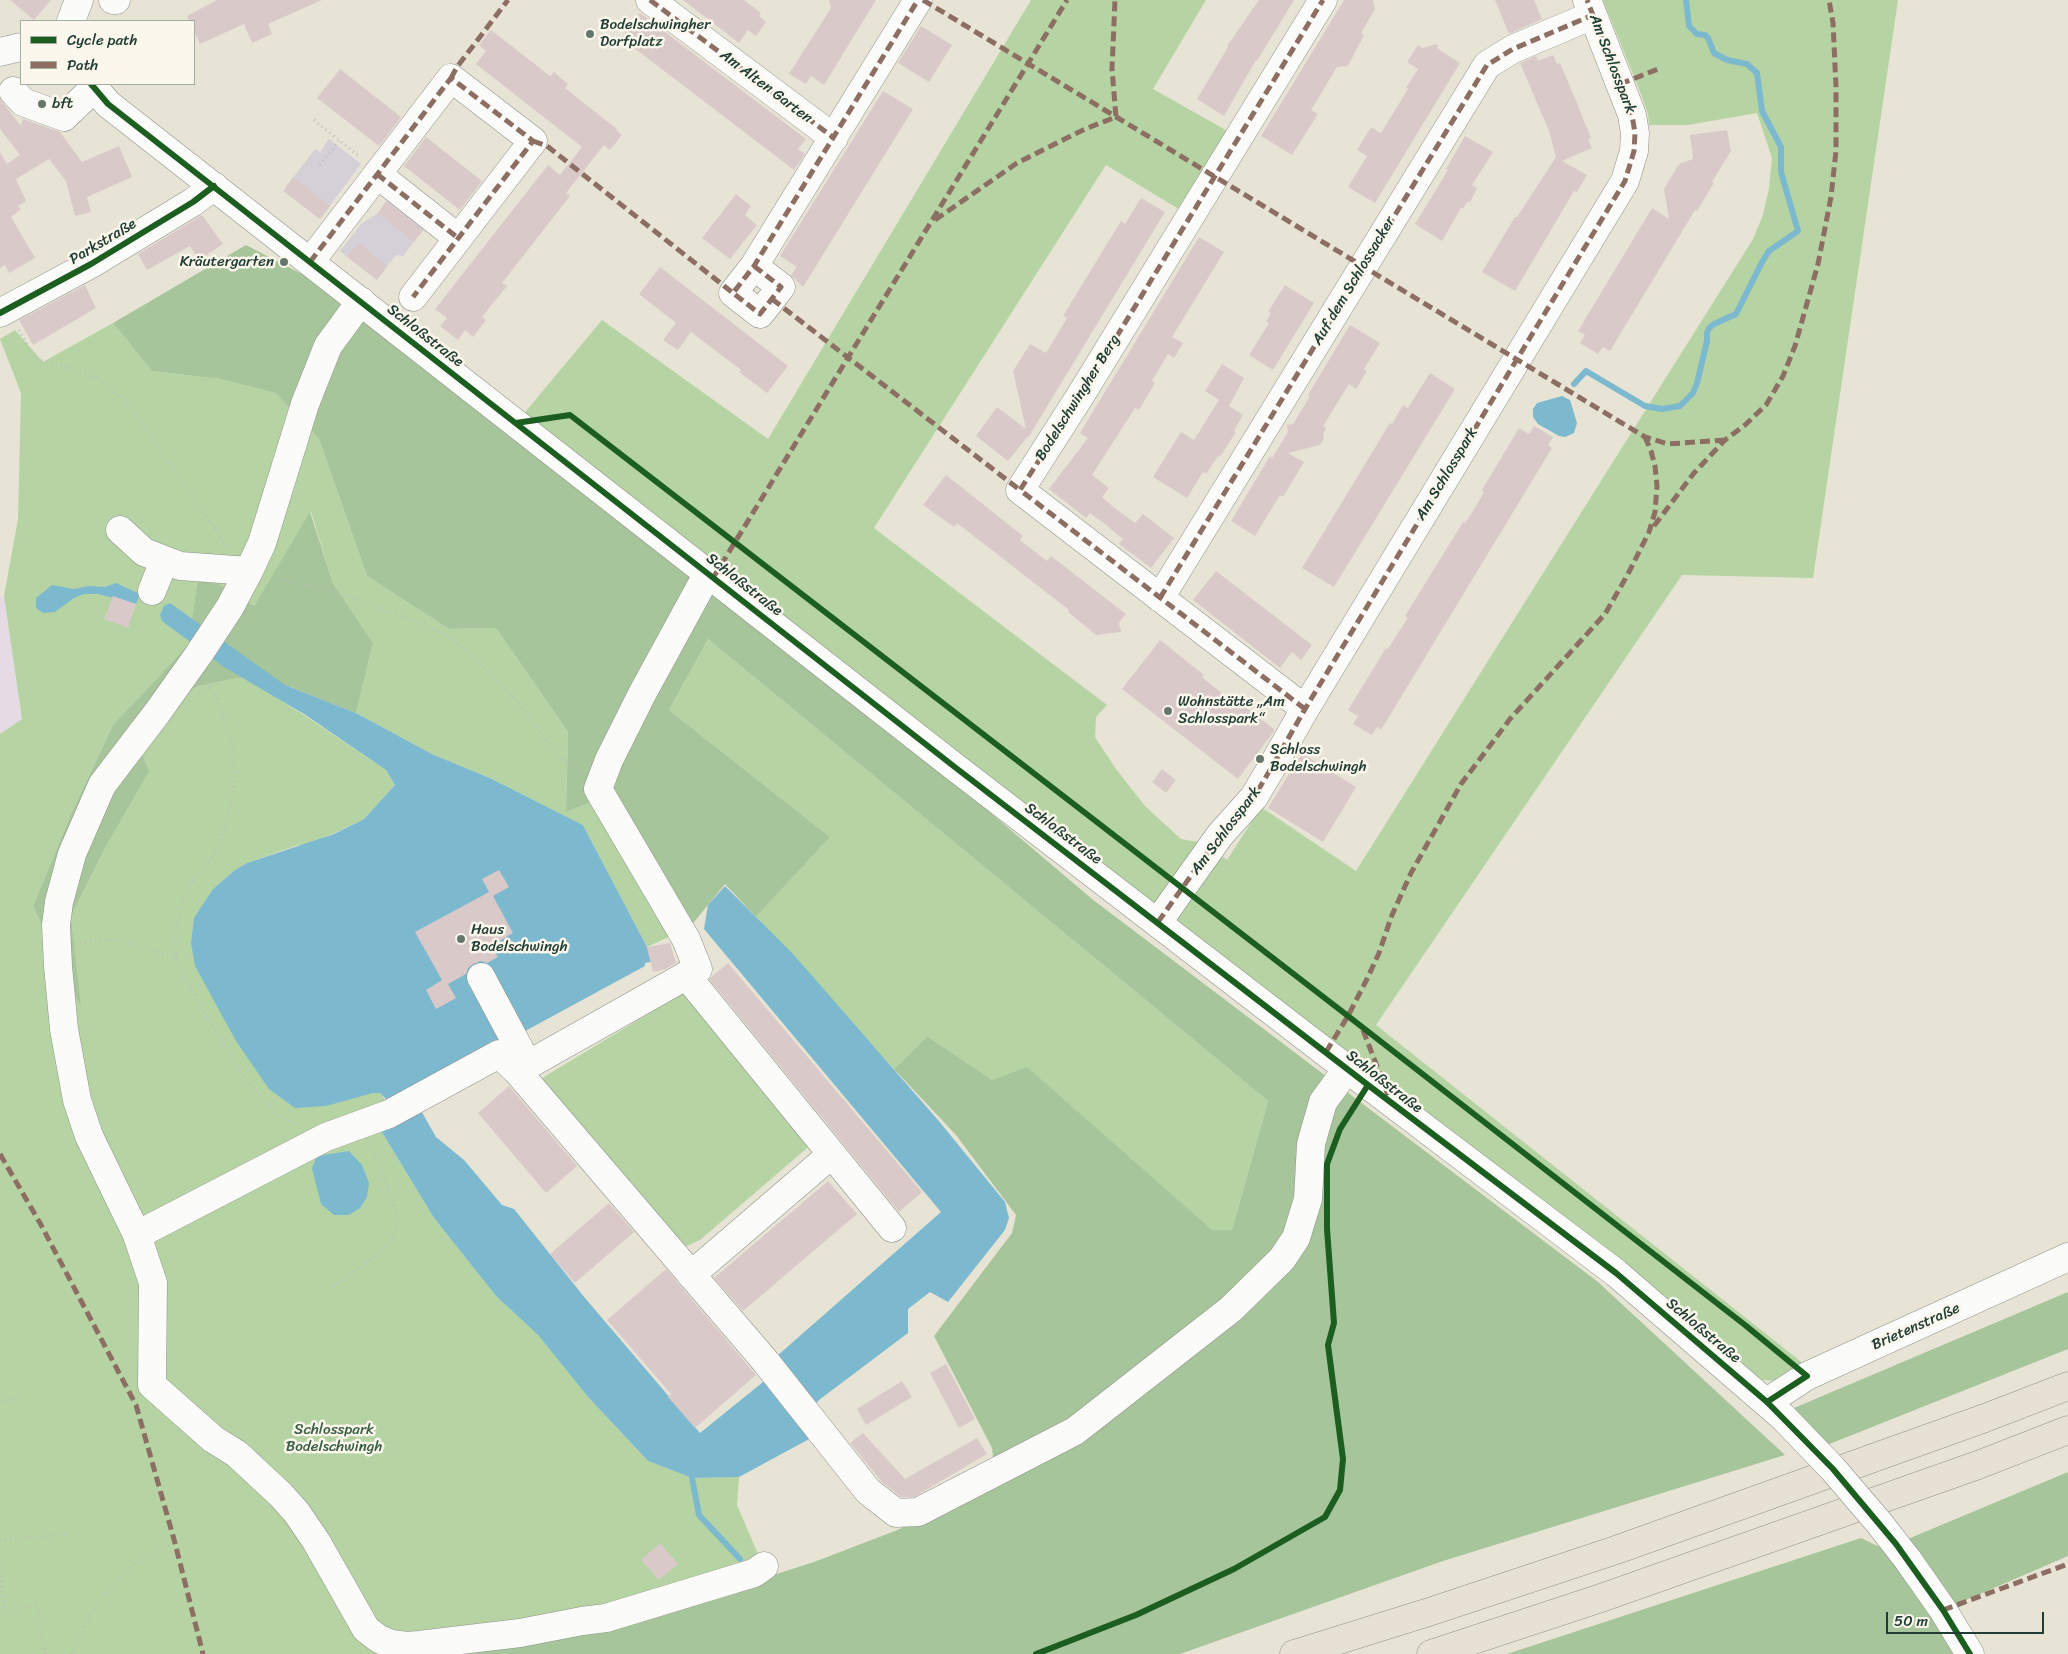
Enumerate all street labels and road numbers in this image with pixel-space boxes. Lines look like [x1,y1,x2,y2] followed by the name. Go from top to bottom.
[1585,12,1639,116] street label: Am Schlosspark
[716,46,816,128] street label: Am Alten Garten
[1309,214,1399,348] street label: Auf dem Schlossacker
[66,215,140,269] street label: Parkstraße
[383,301,467,371] street label: Schloßstraße
[1032,332,1124,464] street label: Bodelschwingher Berg
[1412,424,1482,524] street label: Am Schlosspark
[702,550,786,620] street label: Schloßstraße
[1187,784,1265,878] street label: Am Schlosspark
[1021,799,1105,869] street label: Schloßstraße
[1342,1047,1426,1117] street label: Schloßstraße
[1662,1295,1744,1367] street label: Schloßstraße
[1869,1300,1963,1354] street label: Brietenstraße

